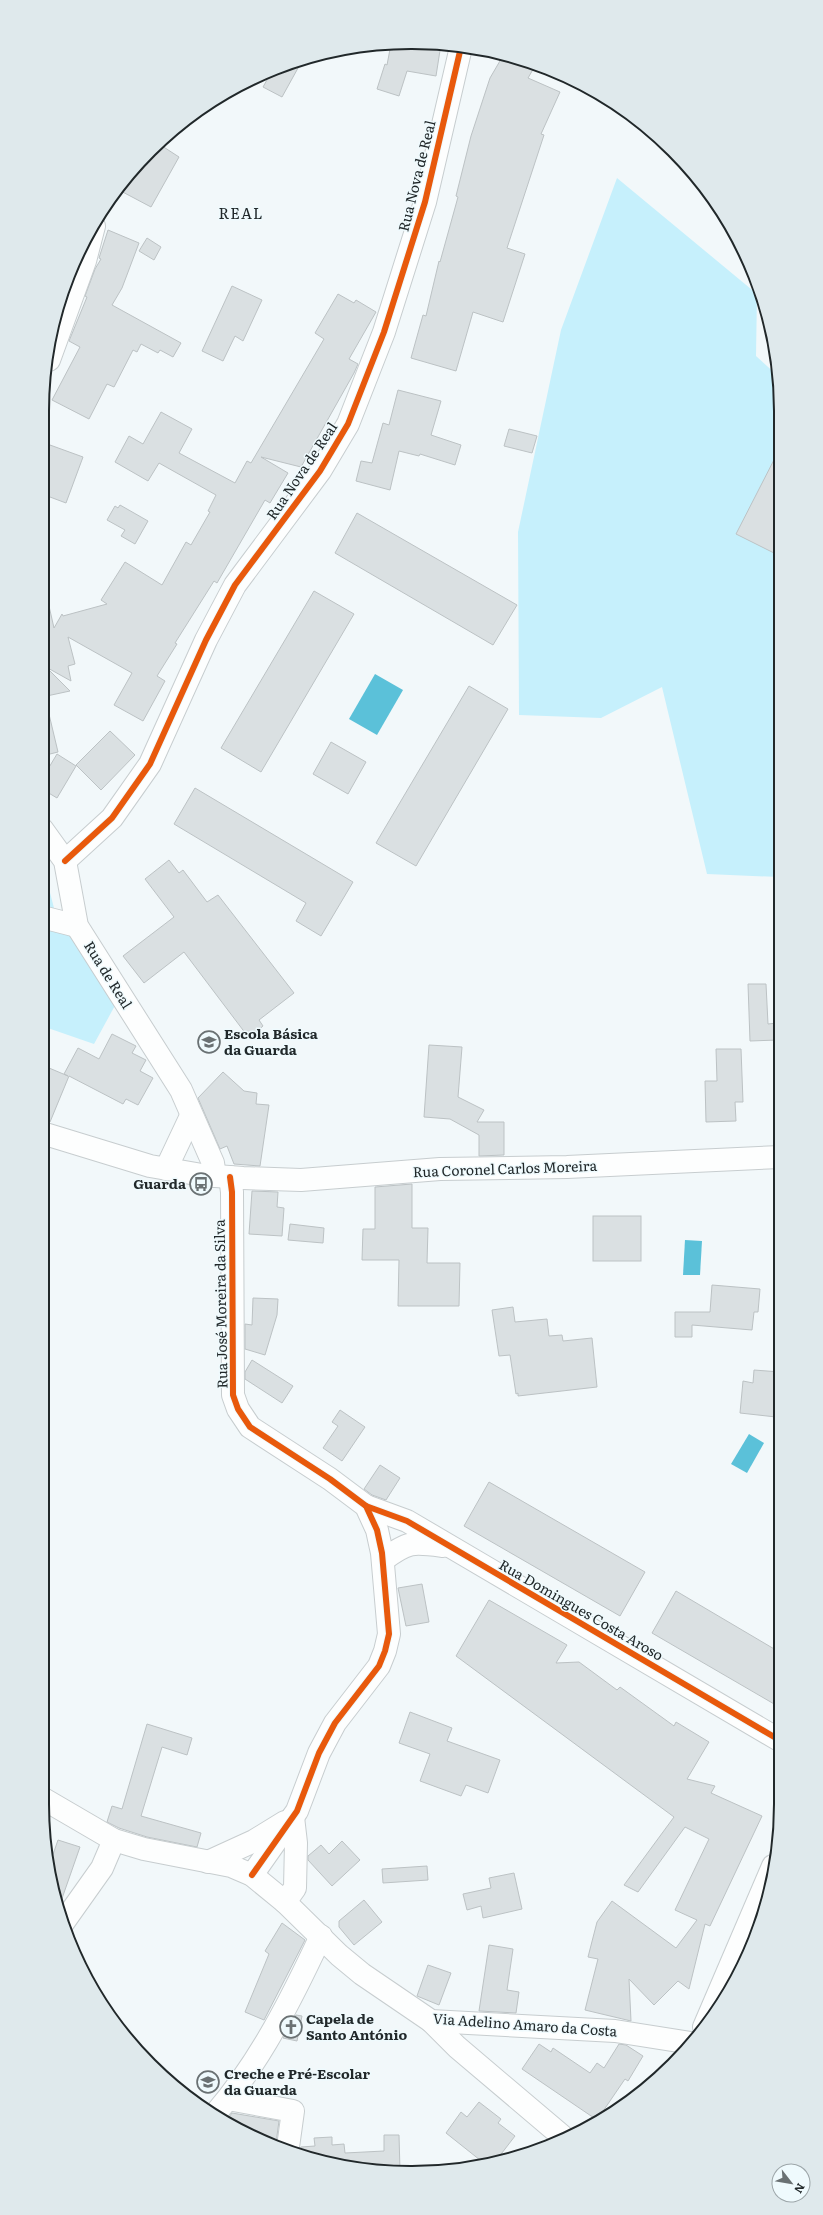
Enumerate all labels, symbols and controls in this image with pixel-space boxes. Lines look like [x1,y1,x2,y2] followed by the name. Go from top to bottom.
[393,118,440,233] street label: Rua Nova de Real
[218,201,264,224] district label: REAL
[261,417,341,523] street label: Rua Nova de Real
[80,937,138,1012] street label: Rua de Real
[224,1023,319,1059] place label: Escola Básica da Guarda
[196,1029,222,1055] school or university icon: Escola Básica da Guarda
[413,1155,598,1181] street label: Rua Coronel Carlos Moreira
[188,1171,214,1197] bus stop icon: Guarda
[133,1173,187,1193] place label: Guarda
[209,1219,231,1389] street label: Rua José Moreira da Silva
[496,1554,667,1664] street label: Rua Domingues Costa Aroso
[306,2008,407,2044] place label: Capela de Santo António
[432,2008,618,2040] street label: Via Adelino Amaro da Costa
[278,2014,304,2040] church icon: Capela de Santo António
[224,2063,371,2099] place label: Creche e Pré-Escolar da Guarda
[195,2069,221,2095] school or university icon: Creche e Pré-Escolar da Guarda
[771,2163,811,2203] north arrow
[791,2181,810,2197] text: N

